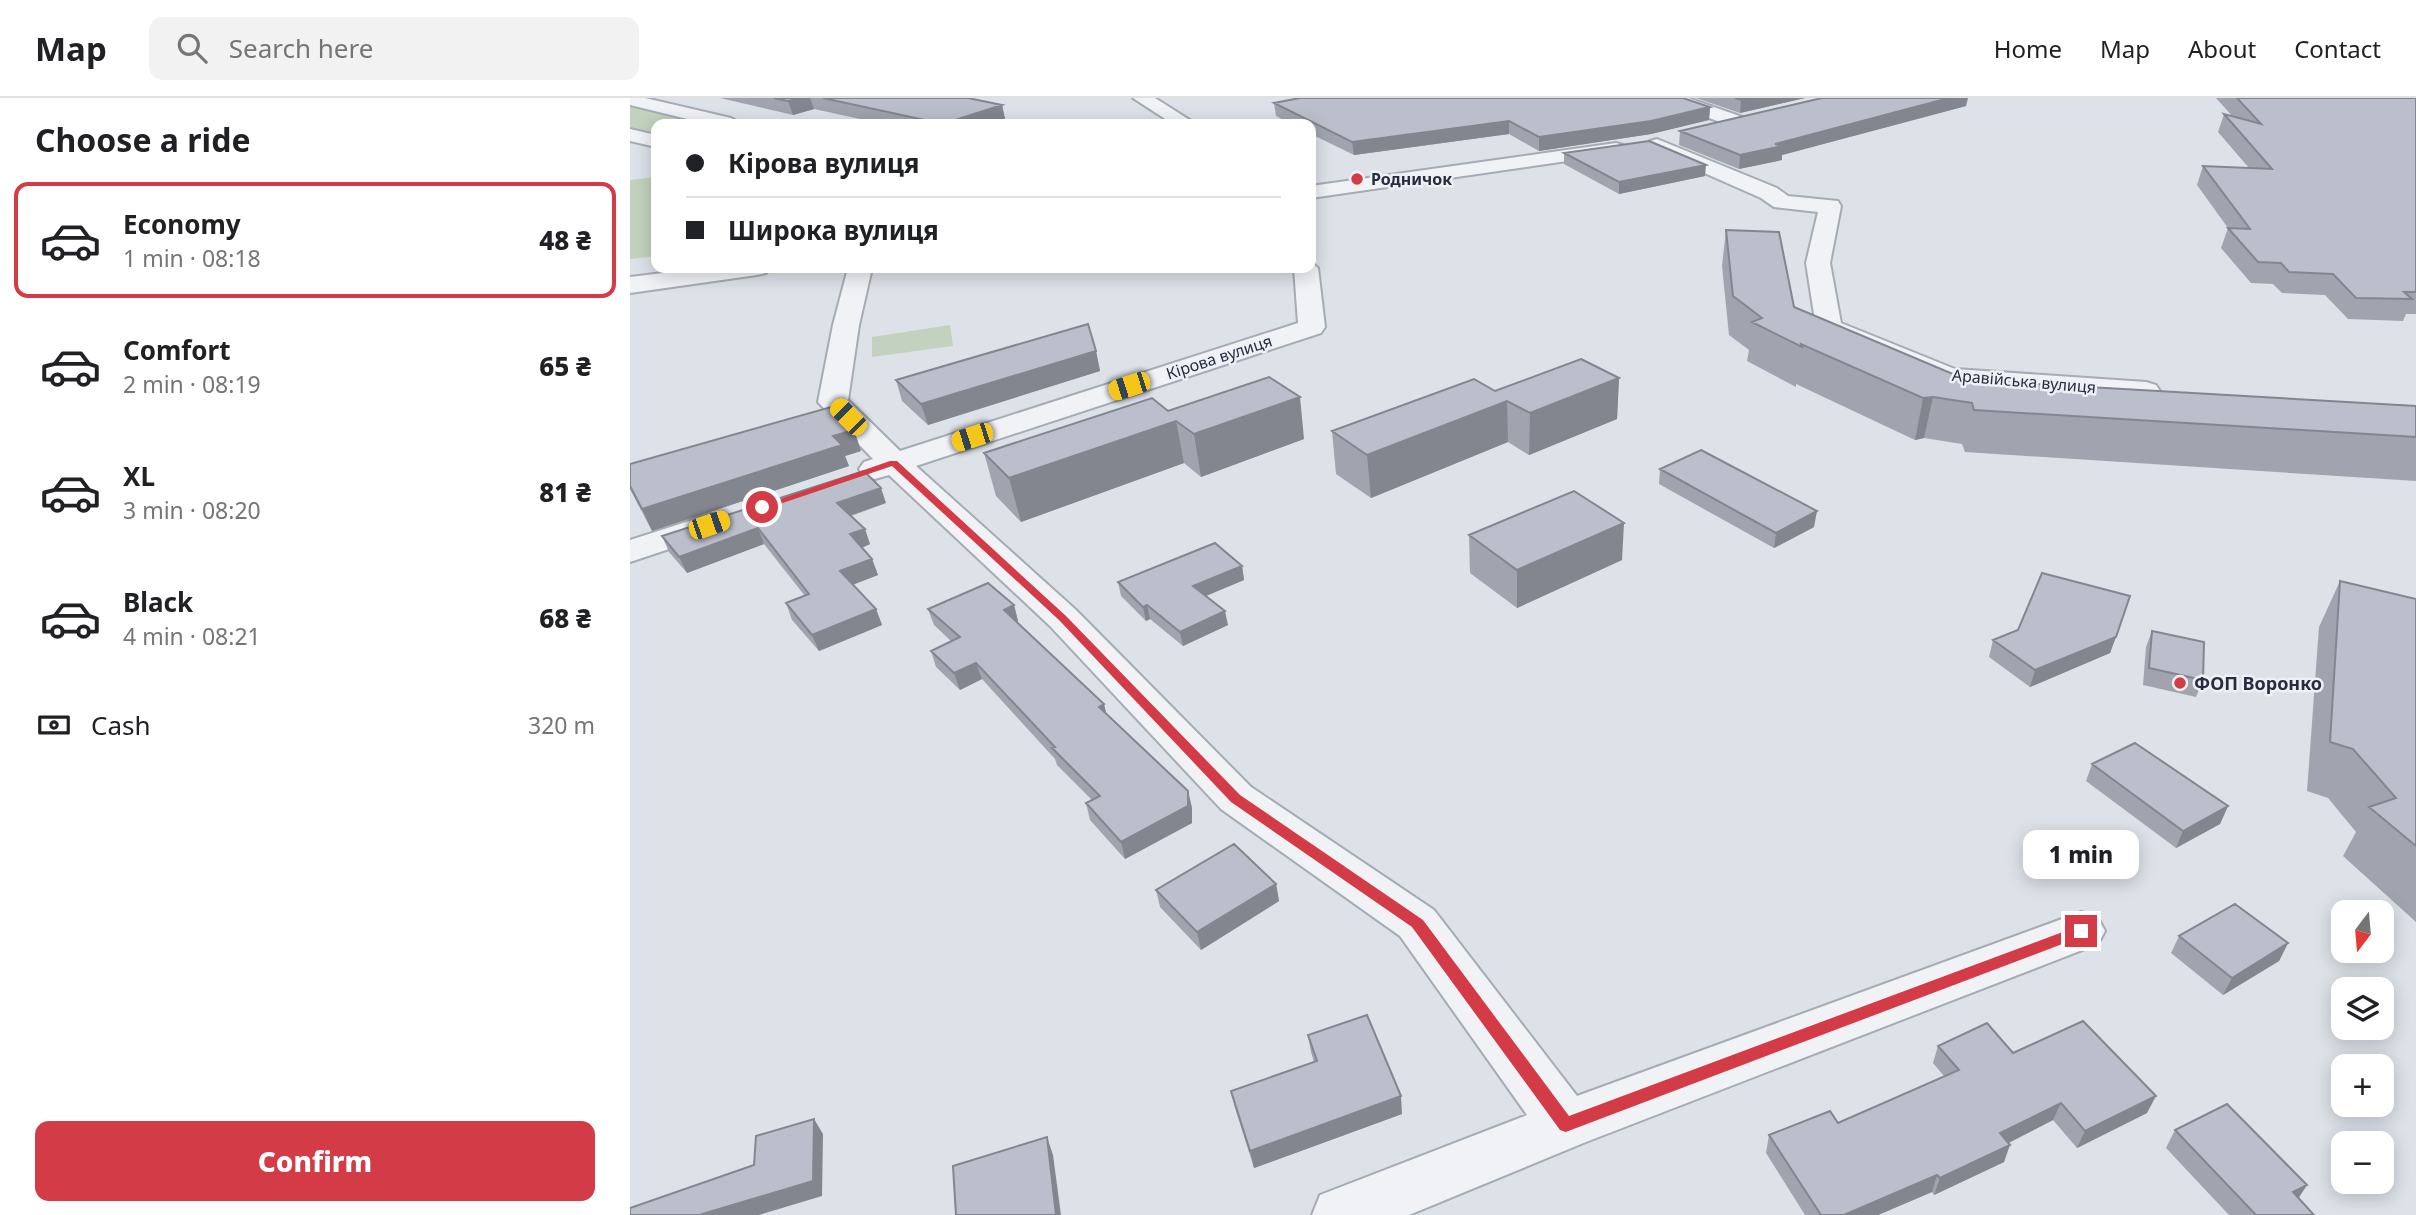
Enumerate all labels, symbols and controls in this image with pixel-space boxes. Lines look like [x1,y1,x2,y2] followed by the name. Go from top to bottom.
[149,17,639,80] search box
[35,26,107,71] text: Map
[173,29,211,67] icon: search
[229,30,373,66] text: Search here
[1994,32,2062,65] text: Home
[2100,32,2150,65] text: Map
[2188,32,2256,65] text: About
[2294,32,2381,65] text: Contact
[35,118,251,161] text: Choose a ride
[728,145,920,181] text: Кірова вулиця
[1371,168,1452,190] place label: Родничок
[1349,171,1365,187] marker: Родничок
[123,206,241,242] text: Economy
[39,209,102,272] icon: car
[728,212,939,248] text: Широка вулиця
[539,222,591,258] text: 48 ₴
[123,242,261,274] text: 1 min · 08:18
[1163,330,1275,384] street label: Кірова вулиця
[123,332,231,368] text: Comfort
[39,335,102,398] icon: car
[539,348,591,384] text: 65 ₴
[1951,364,2097,398] street label: Аравійська вулиця
[123,368,261,400] text: 2 min · 08:19
[1106,370,1153,402] car
[826,395,871,439] car
[949,421,996,453] car
[123,458,155,494] text: XL
[39,461,102,524] icon: car
[539,474,591,510] text: 81 ₴
[746,491,778,523] route start
[123,494,261,526] text: 3 min · 08:20
[686,508,733,542] car
[123,584,193,620] text: Black
[39,587,102,650] icon: car
[539,600,591,636] text: 68 ₴
[123,620,261,652] text: 4 min · 08:21
[2194,671,2322,695] place label: ФОП Воронко
[2172,675,2188,691] marker: ФОП Воронко
[35,706,73,744] icon: cash
[91,707,151,743] text: Cash
[528,709,595,741] text: 320 m
[2023,830,2139,878] callout: 1 min
[2049,838,2113,870] text: 1 min
[2331,900,2394,962] north arrow
[2331,900,2394,1194] map controls
[2065,915,2097,947] route end
[2331,977,2394,1040] button: layers
[2331,1054,2394,1117] button: +
[35,1121,595,1201] button: Confirm
[2331,1131,2394,1194] button: −

